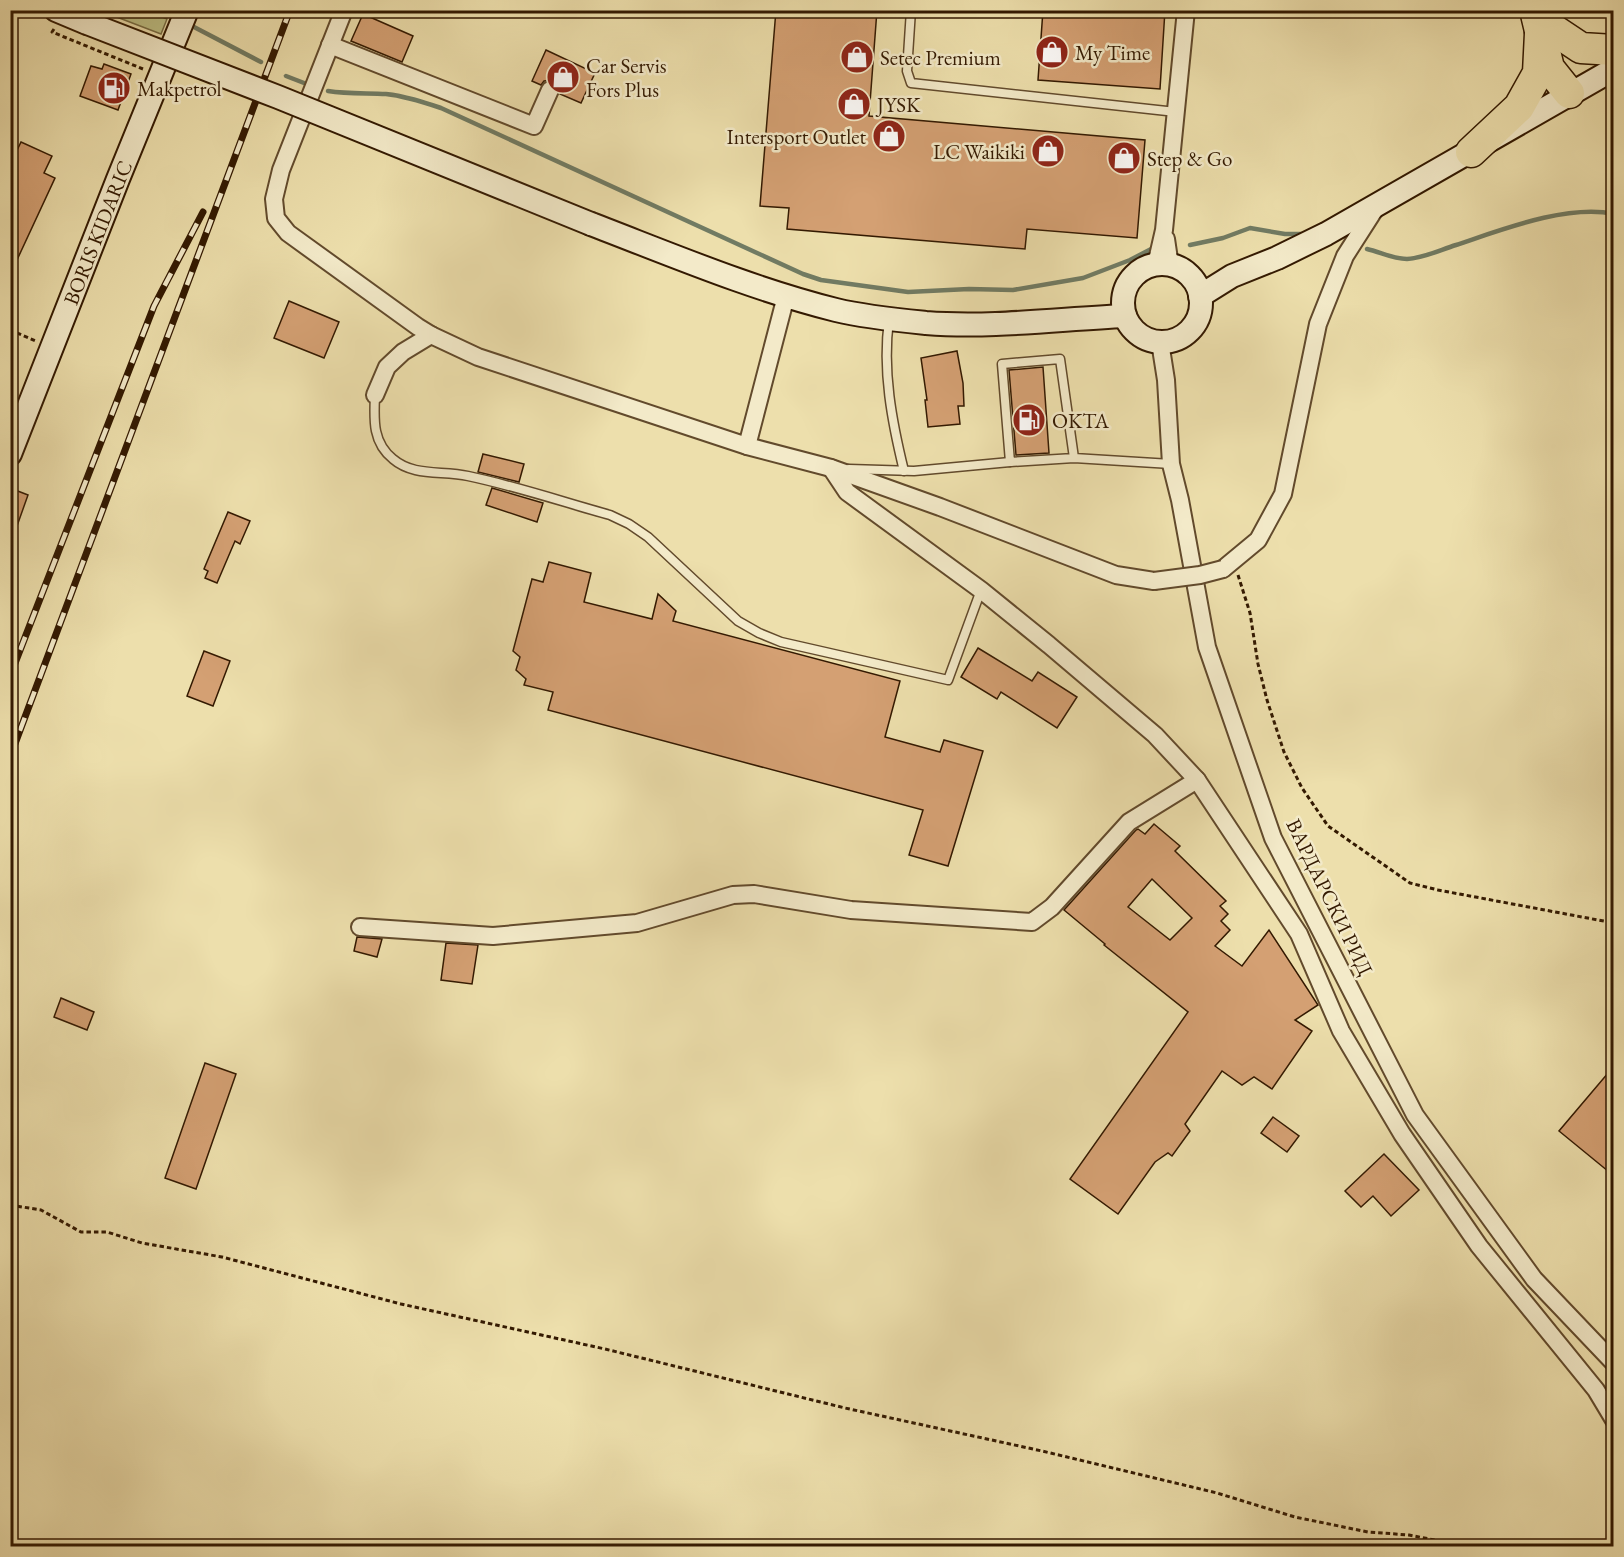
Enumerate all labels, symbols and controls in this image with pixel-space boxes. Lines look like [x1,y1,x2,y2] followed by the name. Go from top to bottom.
[1034,34,1070,70] shop icon: My Time
[839,39,875,75] shop icon: Setec Premium
[1075,39,1150,66] place label: My Time
[880,44,1001,71] place label: Setec Premium
[586,52,667,103] place label: Car Servis Fors Plus
[545,59,581,95] shop icon: Car Servis Fors Plus
[96,70,132,106] fuel station icon: Makpetrol
[137,75,222,102] place label: Makpetrol
[836,86,872,122] shop icon: JYSK
[875,91,921,118] place label: JYSK
[871,118,907,154] shop icon: Intersport Outlet
[727,123,866,150] place label: Intersport Outlet
[1030,133,1066,169] shop icon: LC Waikiki
[933,138,1025,165] place label: LC Waikiki
[1106,140,1142,176] shop icon: Step & Go
[1147,145,1232,172] place label: Step & Go
[57,156,138,308] street label: BORIS KIDARIC
[1011,402,1047,438] fuel station icon: OKTA
[1052,407,1110,434] place label: OKTA
[1280,814,1380,980] street label: ВАРДАРСКИ РИД

